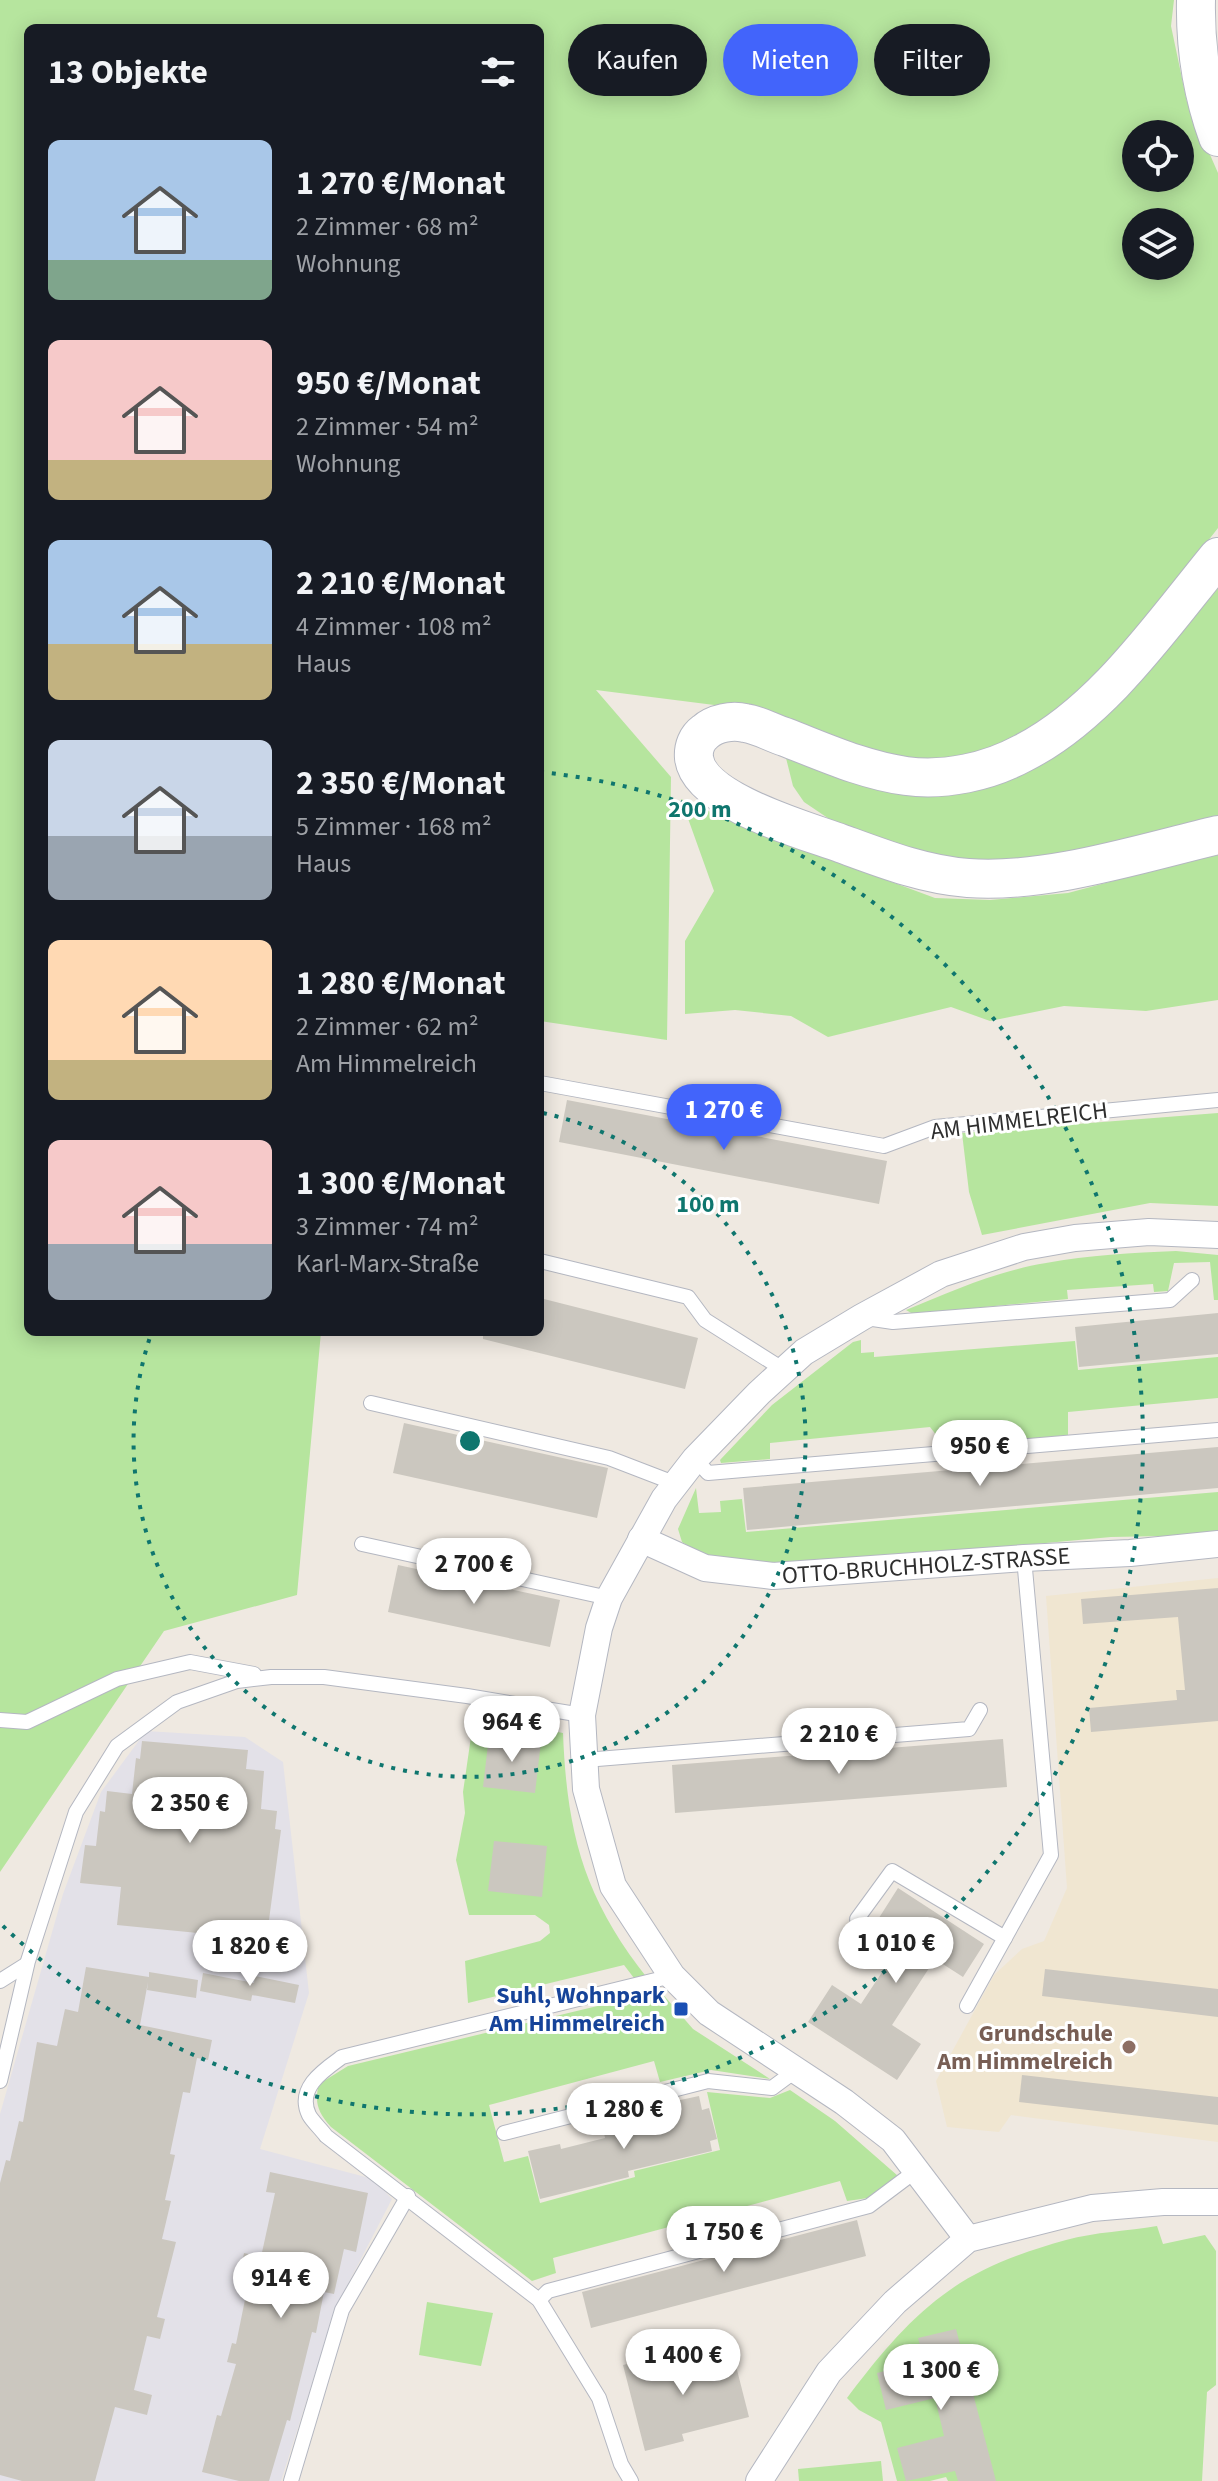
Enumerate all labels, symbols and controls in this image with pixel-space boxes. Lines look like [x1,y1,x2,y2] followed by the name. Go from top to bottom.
[568,24,707,96] chip: Kaufen
[723,24,858,96] chip: Mieten
[874,24,990,96] chip: Filter
[48,48,208,97] text: 13 Objekte
[476,50,520,94] icon: filters
[1122,120,1194,280] map controls
[1122,120,1194,192] button: locate
[296,159,505,208] text: 1 270 €/Monat
[112,172,208,268] icon: home
[296,208,479,245] text: 2 Zimmer · 68 m²
[1122,208,1194,280] button: layers
[296,245,400,282] text: Wohnung
[296,359,481,408] text: 950 €/Monat
[112,372,208,468] icon: home
[296,408,479,445] text: 2 Zimmer · 54 m²
[296,445,400,482] text: Wohnung
[296,559,505,608] text: 2 210 €/Monat
[112,572,208,668] icon: home
[296,608,492,645] text: 4 Zimmer · 108 m²
[296,645,351,682] text: Haus
[296,759,505,808] text: 2 350 €/Monat
[112,772,208,868] icon: home
[668,792,732,827] text: 200 m
[296,808,492,845] text: 5 Zimmer · 168 m²
[296,845,351,882] text: Haus
[296,959,505,1008] text: 1 280 €/Monat
[112,972,208,1068] icon: home
[296,1008,479,1045] text: 2 Zimmer · 62 m²
[296,1045,477,1082] text: Am Himmelreich
[650,1084,798,1152] pin: 1 270 €
[684,1091,764,1128] text: 1 270 €
[928,1093,1110,1149] street label: AM HIMMELREICH
[296,1159,505,1208] text: 1 300 €/Monat
[112,1172,208,1268] icon: home
[676,1187,740,1222] text: 100 m
[296,1208,479,1245] text: 3 Zimmer · 74 m²
[296,1245,479,1282] text: Karl-Marx-Straße
[924,1420,1036,1488] pin: 950 €
[456,1427,484,1455] centre of rings
[950,1427,1010,1464] text: 950 €
[400,1538,548,1606] pin: 2 700 €
[781,1538,1071,1594] street label: OTTO-BRUCHHOLZ-STRASSE
[434,1545,514,1582] text: 2 700 €
[456,1696,568,1764] pin: 964 €
[482,1703,542,1740] text: 964 €
[765,1708,913,1776] pin: 2 210 €
[799,1715,879,1752] text: 2 210 €
[116,1777,264,1845] pin: 2 350 €
[150,1784,230,1821] text: 2 350 €
[822,1917,970,1985] pin: 1 010 €
[176,1920,324,1988] pin: 1 820 €
[856,1924,936,1961] text: 1 010 €
[210,1927,290,1964] text: 1 820 €
[488,1978,666,2041] place label: Suhl, Wohnpark Am Himmelreich
[672,2000,690,2018] marker: Suhl, Wohnpark Am Himmelreich
[936,2016,1113,2079] place label: Grundschule Am Himmelreich
[1120,2038,1138,2056] marker: Grundschule Am Himmelreich
[550,2083,698,2151] pin: 1 280 €
[584,2090,664,2127] text: 1 280 €
[650,2206,798,2274] pin: 1 750 €
[684,2213,764,2250] text: 1 750 €
[225,2252,337,2320] pin: 914 €
[251,2259,311,2296] text: 914 €
[609,2329,757,2397] pin: 1 400 €
[643,2336,723,2373] text: 1 400 €
[867,2344,1015,2412] pin: 1 300 €
[901,2351,981,2388] text: 1 300 €

